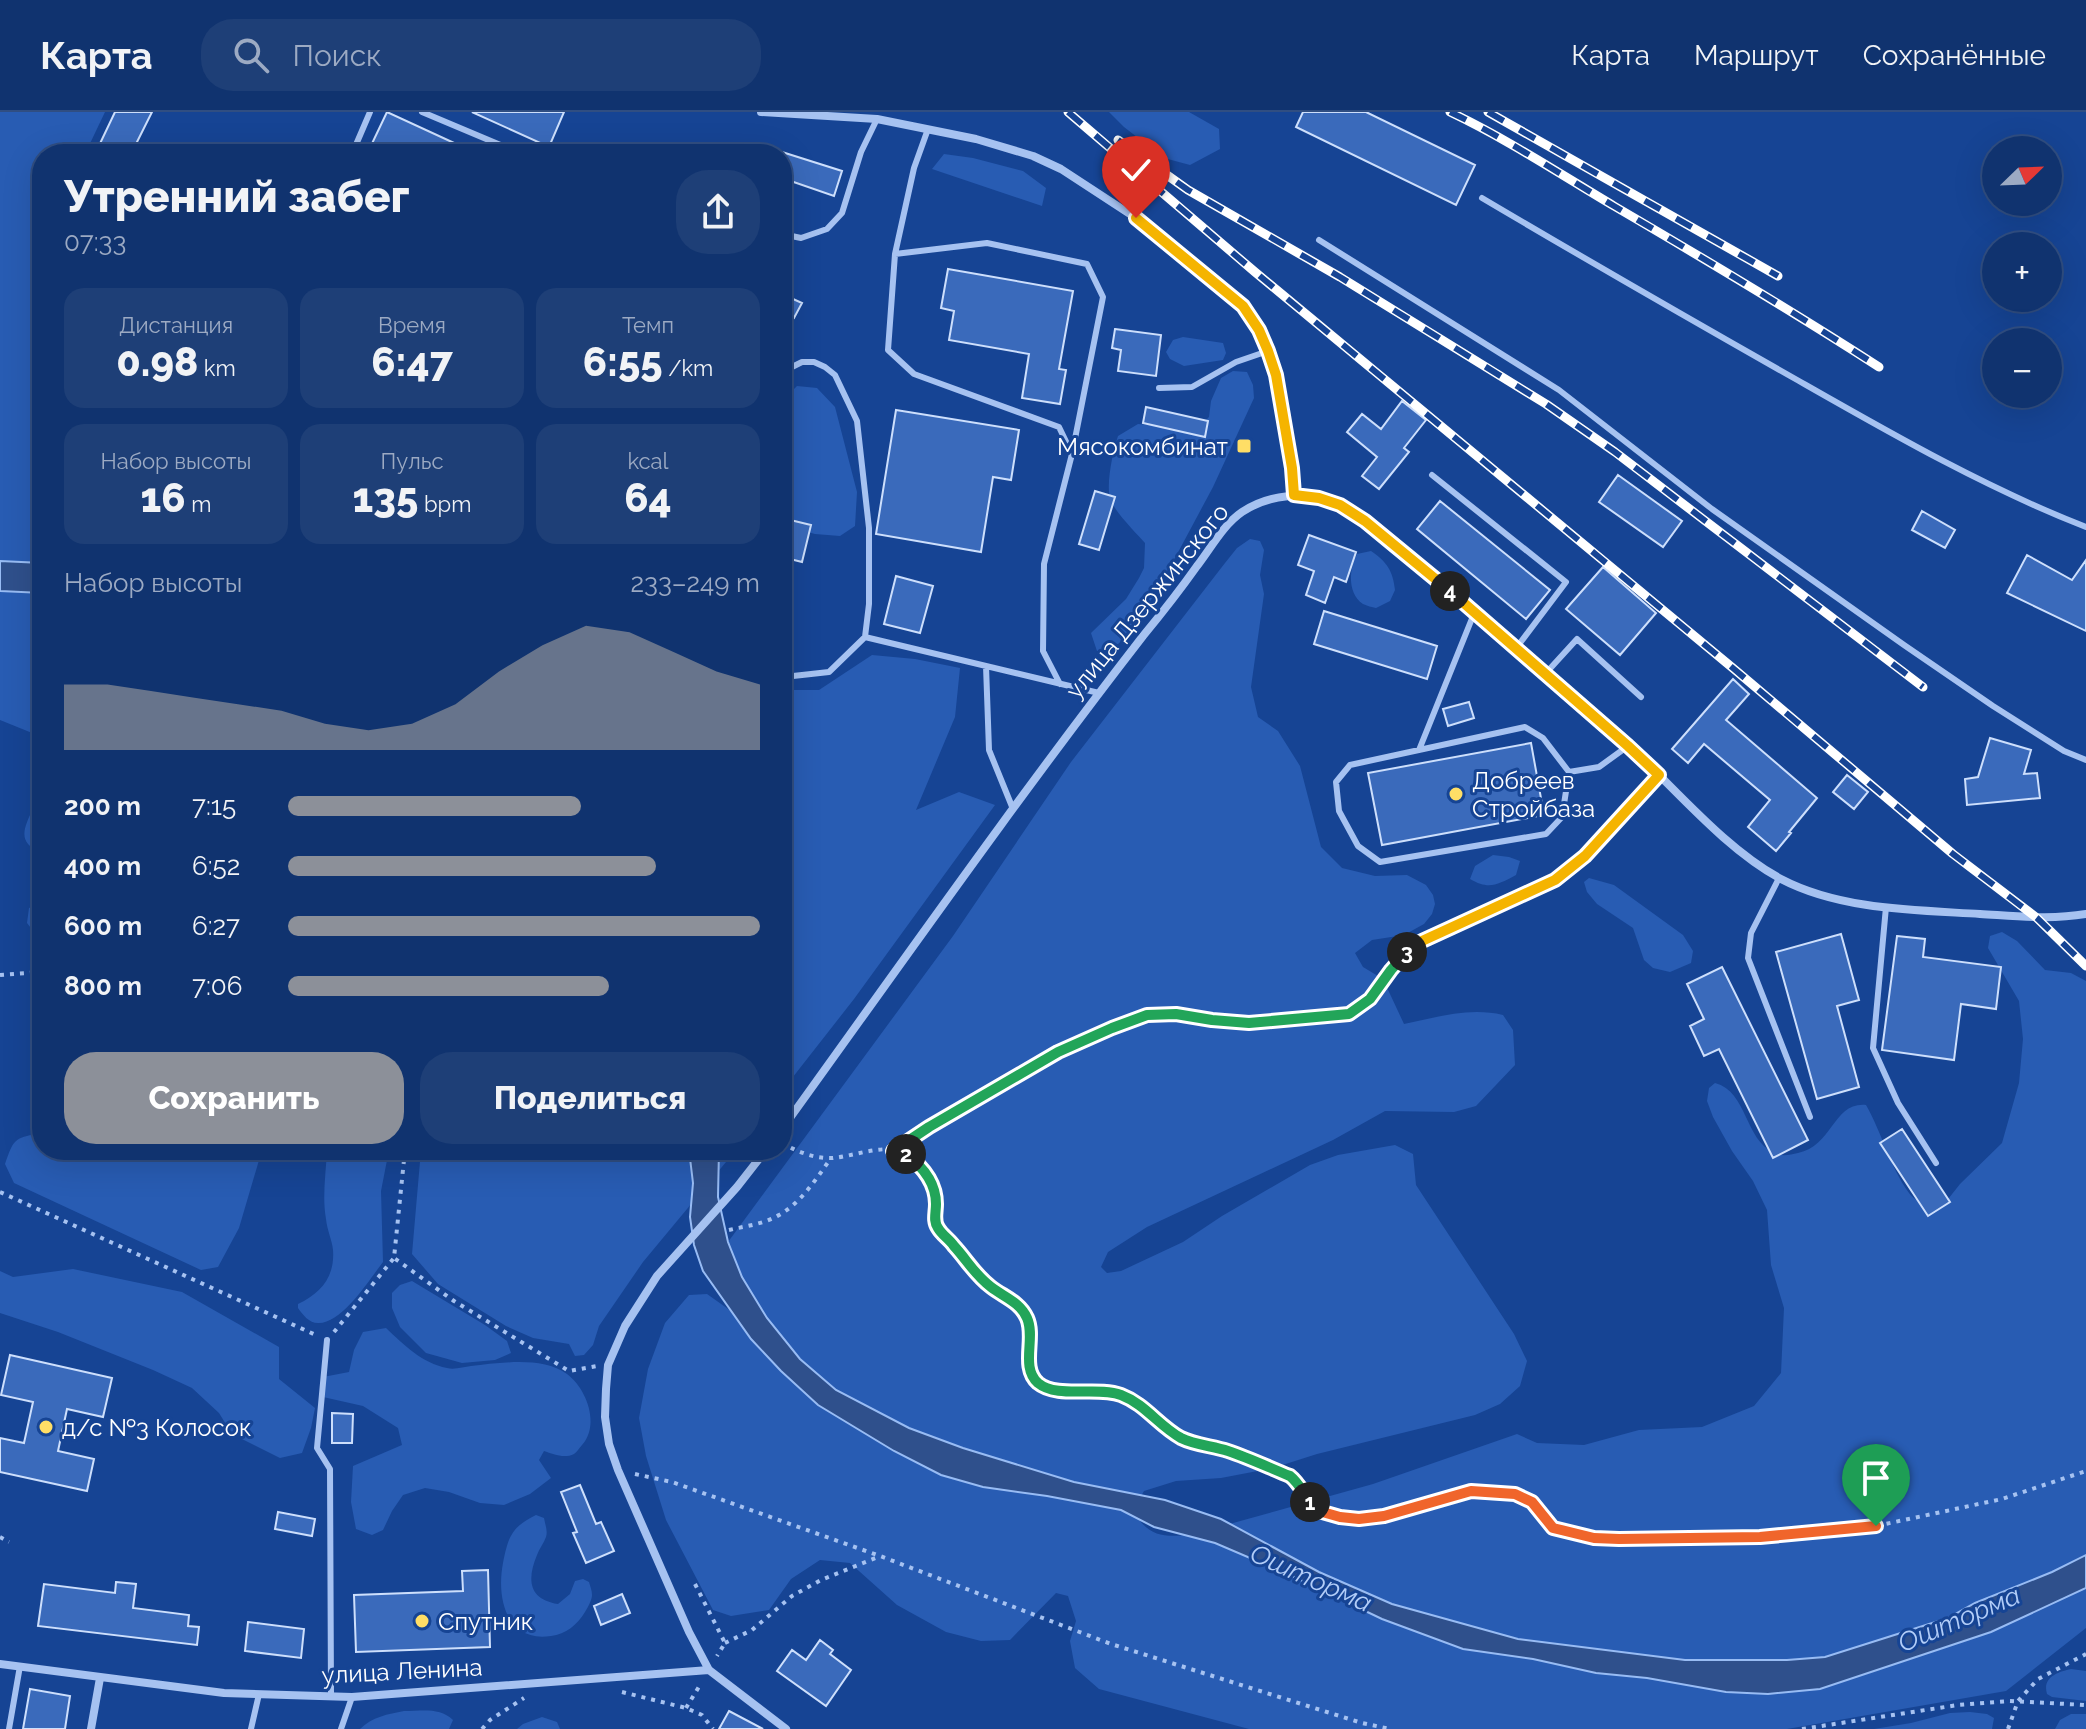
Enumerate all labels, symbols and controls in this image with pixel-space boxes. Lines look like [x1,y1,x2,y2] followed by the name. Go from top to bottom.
[201,19,761,91] search box
[40,33,153,78] text: Карта
[229,33,273,77] icon: search
[293,38,382,73] text: Поиск
[1571,39,1650,72] text: Карта
[1694,39,1819,72] text: Маршрут
[1863,39,2046,72] text: Сохранённые
[1102,136,1170,218] pin
[1982,136,2062,216] north arrow
[1982,136,2062,408] map controls
[1114,148,1158,192] icon: check
[676,170,760,254] button: share
[64,171,410,222] text: Утренний забег
[64,227,126,257] text: 07:33
[1982,232,2062,312] button: +
[119,312,233,338] text: Дистанция
[378,312,446,338] text: Время
[622,312,674,338] text: Темп
[1982,328,2062,408] button: −
[116,338,198,385] text: 0.98
[371,338,453,385] text: 6:47
[583,338,663,385] text: 6:55
[198,355,236,381] text: km
[663,355,713,381] text: /km
[1057,432,1229,461] place label: Мясокомбинат
[1235,437,1253,455] marker: Мясокомбинат
[101,448,251,474] text: Набор высоты
[381,448,443,474] text: Пульс
[627,448,669,474] text: kcal
[141,474,186,521] text: 16
[353,474,418,521] text: 135
[624,474,672,521] text: 64
[186,491,211,517] text: m
[418,491,471,517] text: bpm
[1059,498,1235,704] street label: улица Дзержинского
[64,568,242,598] text: Набор высоты
[630,568,760,598] text: 233–249 m
[1430,571,1470,611] pin: 4
[1444,578,1456,604] text: 4
[1472,766,1595,823] place label: Добреев Стройбаза
[1447,785,1465,803] marker: Добреев Стройбаза
[64,791,141,821] text: 200 m
[192,791,236,821] text: 7:15
[64,851,141,881] text: 400 m
[192,851,240,881] text: 6:52
[64,911,142,941] text: 600 m
[192,911,240,941] text: 6:27
[1387,932,1427,972] pin: 3
[1401,939,1413,965] text: 3
[64,971,142,1001] text: 800 m
[192,971,242,1001] text: 7:06
[64,1052,404,1144] button: Сохранить
[420,1052,760,1144] button: Поделиться
[886,1134,926,1174] pin: 2
[900,1141,912,1167] text: 2
[62,1413,251,1442] place label: д/с №3 Колосок
[37,1418,55,1436] marker: д/с №3 Колосок
[1842,1444,1910,1526] pin
[1854,1456,1898,1500] icon: arrive
[1290,1482,1330,1522] pin: 1
[1305,1489,1315,1515] text: 1
[1246,1538,1376,1618] water label: Ошторма
[1893,1580,2025,1658] water label: Ошторма
[438,1607,533,1636] place label: Спутник
[413,1612,431,1630] marker: Спутник
[321,1652,483,1690] street label: улица Ленина

